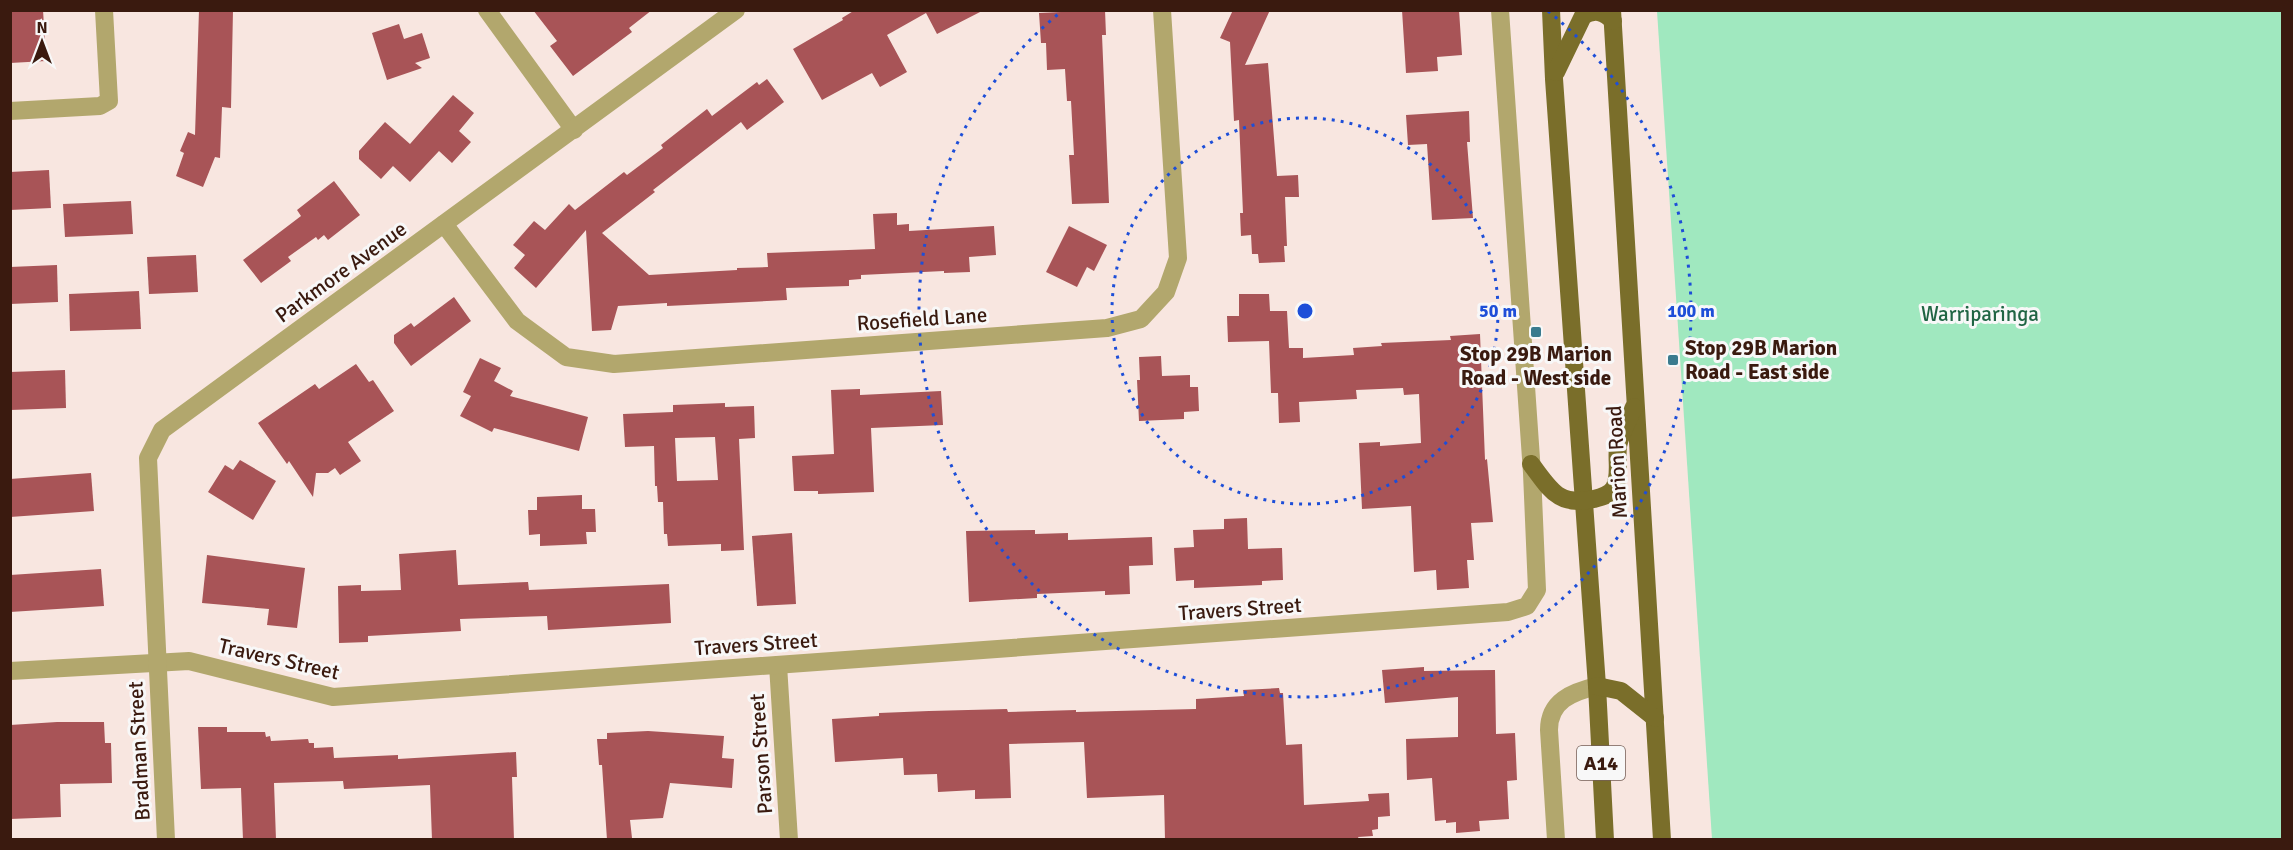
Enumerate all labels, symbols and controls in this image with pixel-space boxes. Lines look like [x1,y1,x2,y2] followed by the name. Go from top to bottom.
[12,12,72,72] north arrow
[36,18,48,38] text: N
[270,216,412,328] street label: Parkmore Avenue
[1479,300,1517,322] text: 50 m
[1667,300,1715,322] text: 100 m
[856,301,988,337] street label: Rosefield Lane
[1295,301,1315,321] centre of rings
[1921,301,2039,327] park label: Warriparinga
[1529,325,1543,339] marker: Stop 29B Marion Road - West side
[1685,335,1837,385] place label: Stop 29B Marion Road - East side
[1460,341,1612,391] place label: Stop 29B Marion Road - West side
[1666,353,1680,367] marker: Stop 29B Marion Road - East side
[1601,405,1633,519] street label: Marion Road
[1178,592,1302,626] street label: Travers Street
[694,627,818,661] street label: Travers Street
[216,632,342,686] street label: Travers Street
[122,680,156,822] street label: Bradman Street
[744,693,778,815] street label: Parson Street
[1577,746,1625,780] road number: A14

